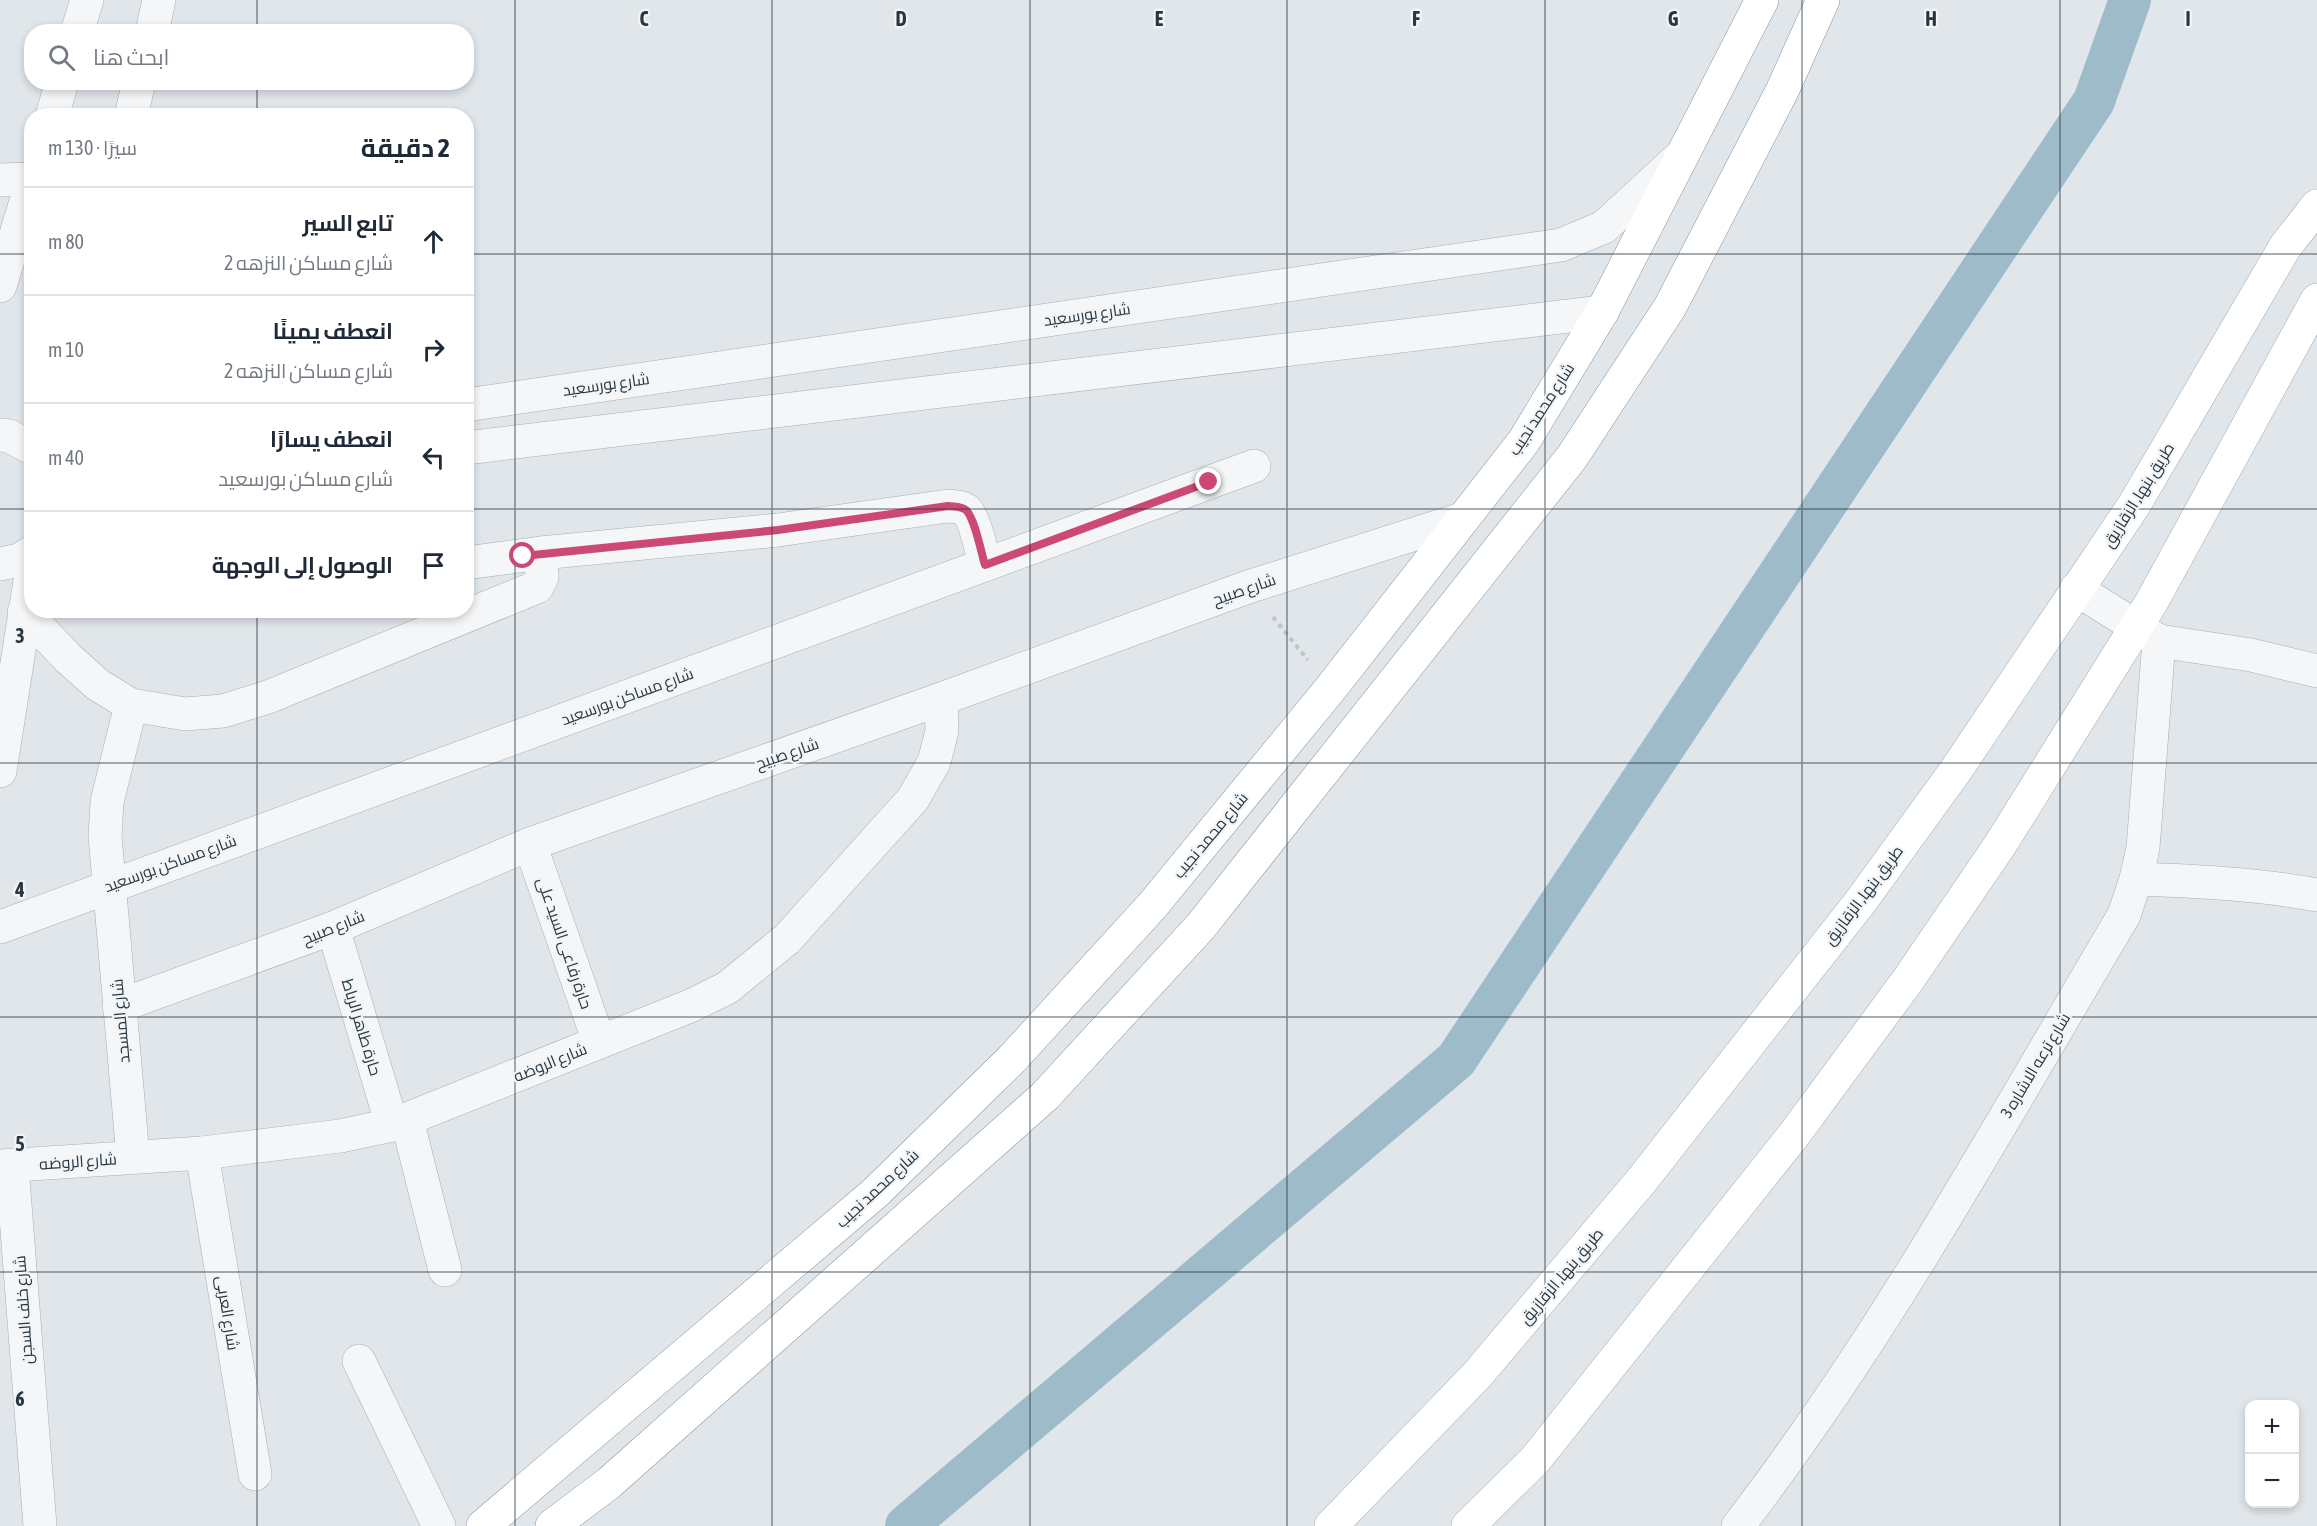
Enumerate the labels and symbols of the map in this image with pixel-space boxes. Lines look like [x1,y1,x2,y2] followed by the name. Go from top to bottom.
[640,7,649,30] text: C
[895,7,907,30] text: D
[1155,7,1164,30] text: E
[1412,7,1420,30] text: F
[1668,7,1679,30] text: G
[1925,7,1937,30] text: H
[2185,7,2191,30] text: I
[1042,299,1132,332] street label: شارع بورسعيد
[1504,359,1580,460] street label: شارع محمد نجيب
[561,369,651,402] street label: شارع بورسعيد
[2099,439,2179,552] street label: طريق بنها, الزقازيق
[1195,468,1221,494] route end
[509,542,535,568] route start
[1210,570,1279,611] street label: شارع صبيح
[15,624,25,647] text: 3
[558,664,697,731] street label: شارع مساكن بورسعيد
[753,734,822,775] street label: شارع صبيح
[1169,788,1253,883] street label: شارع محمد نجيب
[101,831,240,898] street label: شارع مساكن بورسعيد
[1820,842,1908,950] street label: طريق بنها, الزقازيق
[532,875,596,1012] street label: حارة رفاعى السيد على
[14,878,25,901] text: 4
[299,906,368,950] street label: شارع صبيح
[338,976,385,1078] street label: حارة طاهر الرباط
[107,978,136,1064] street label: شارع المسجد
[1997,1009,2076,1122] street label: شارع ترعه الاشاره 3
[511,1039,591,1088] street label: شارع الروضه
[15,1132,25,1155] text: 5
[832,1145,924,1233] street label: شارع محمد نجيب
[39,1149,118,1176] street label: شارع الروضه
[1516,1224,1608,1329] street label: طريق بنها, الزقازيق
[10,1255,39,1365] street label: شارع خلف السجن
[210,1274,243,1352] street label: شارع العربى
[15,1387,25,1410] text: 6

